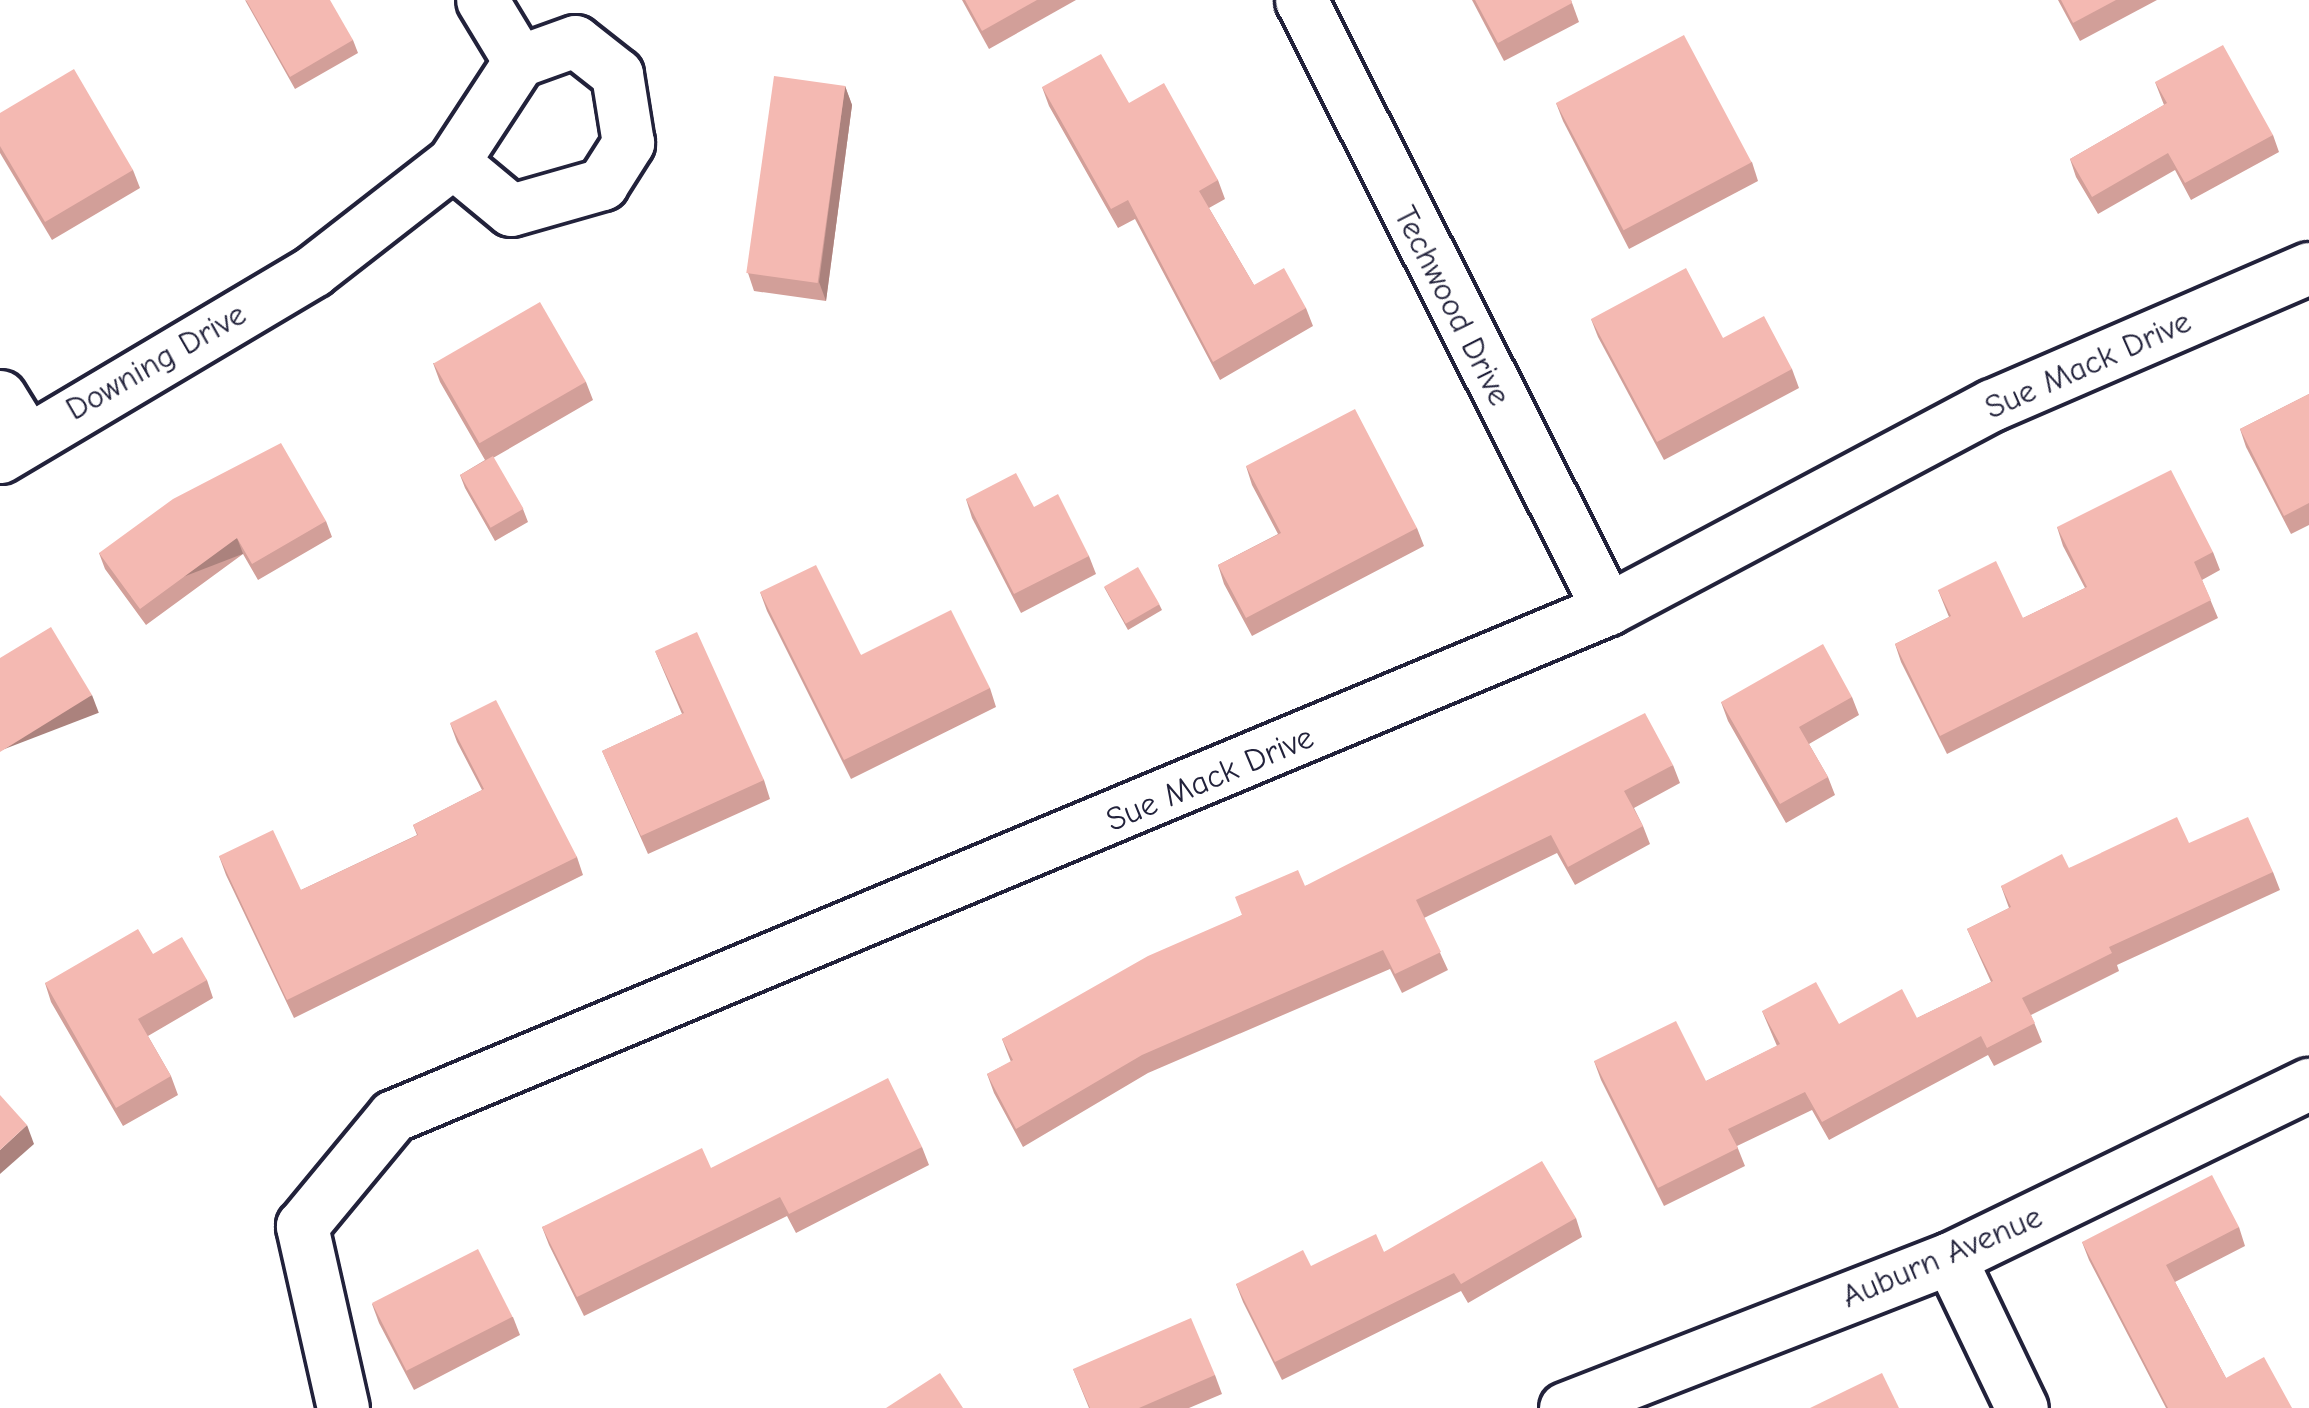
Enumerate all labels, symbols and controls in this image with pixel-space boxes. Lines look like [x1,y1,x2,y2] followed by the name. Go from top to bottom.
[1385,200,1519,412] street label: Techwood Drive
[59,295,253,429] street label: Downing Drive
[1979,302,2197,428] street label: Sue Mack Drive
[1100,718,1320,840] street label: Sue Mack Drive
[1836,1197,2048,1317] street label: Auburn Avenue

